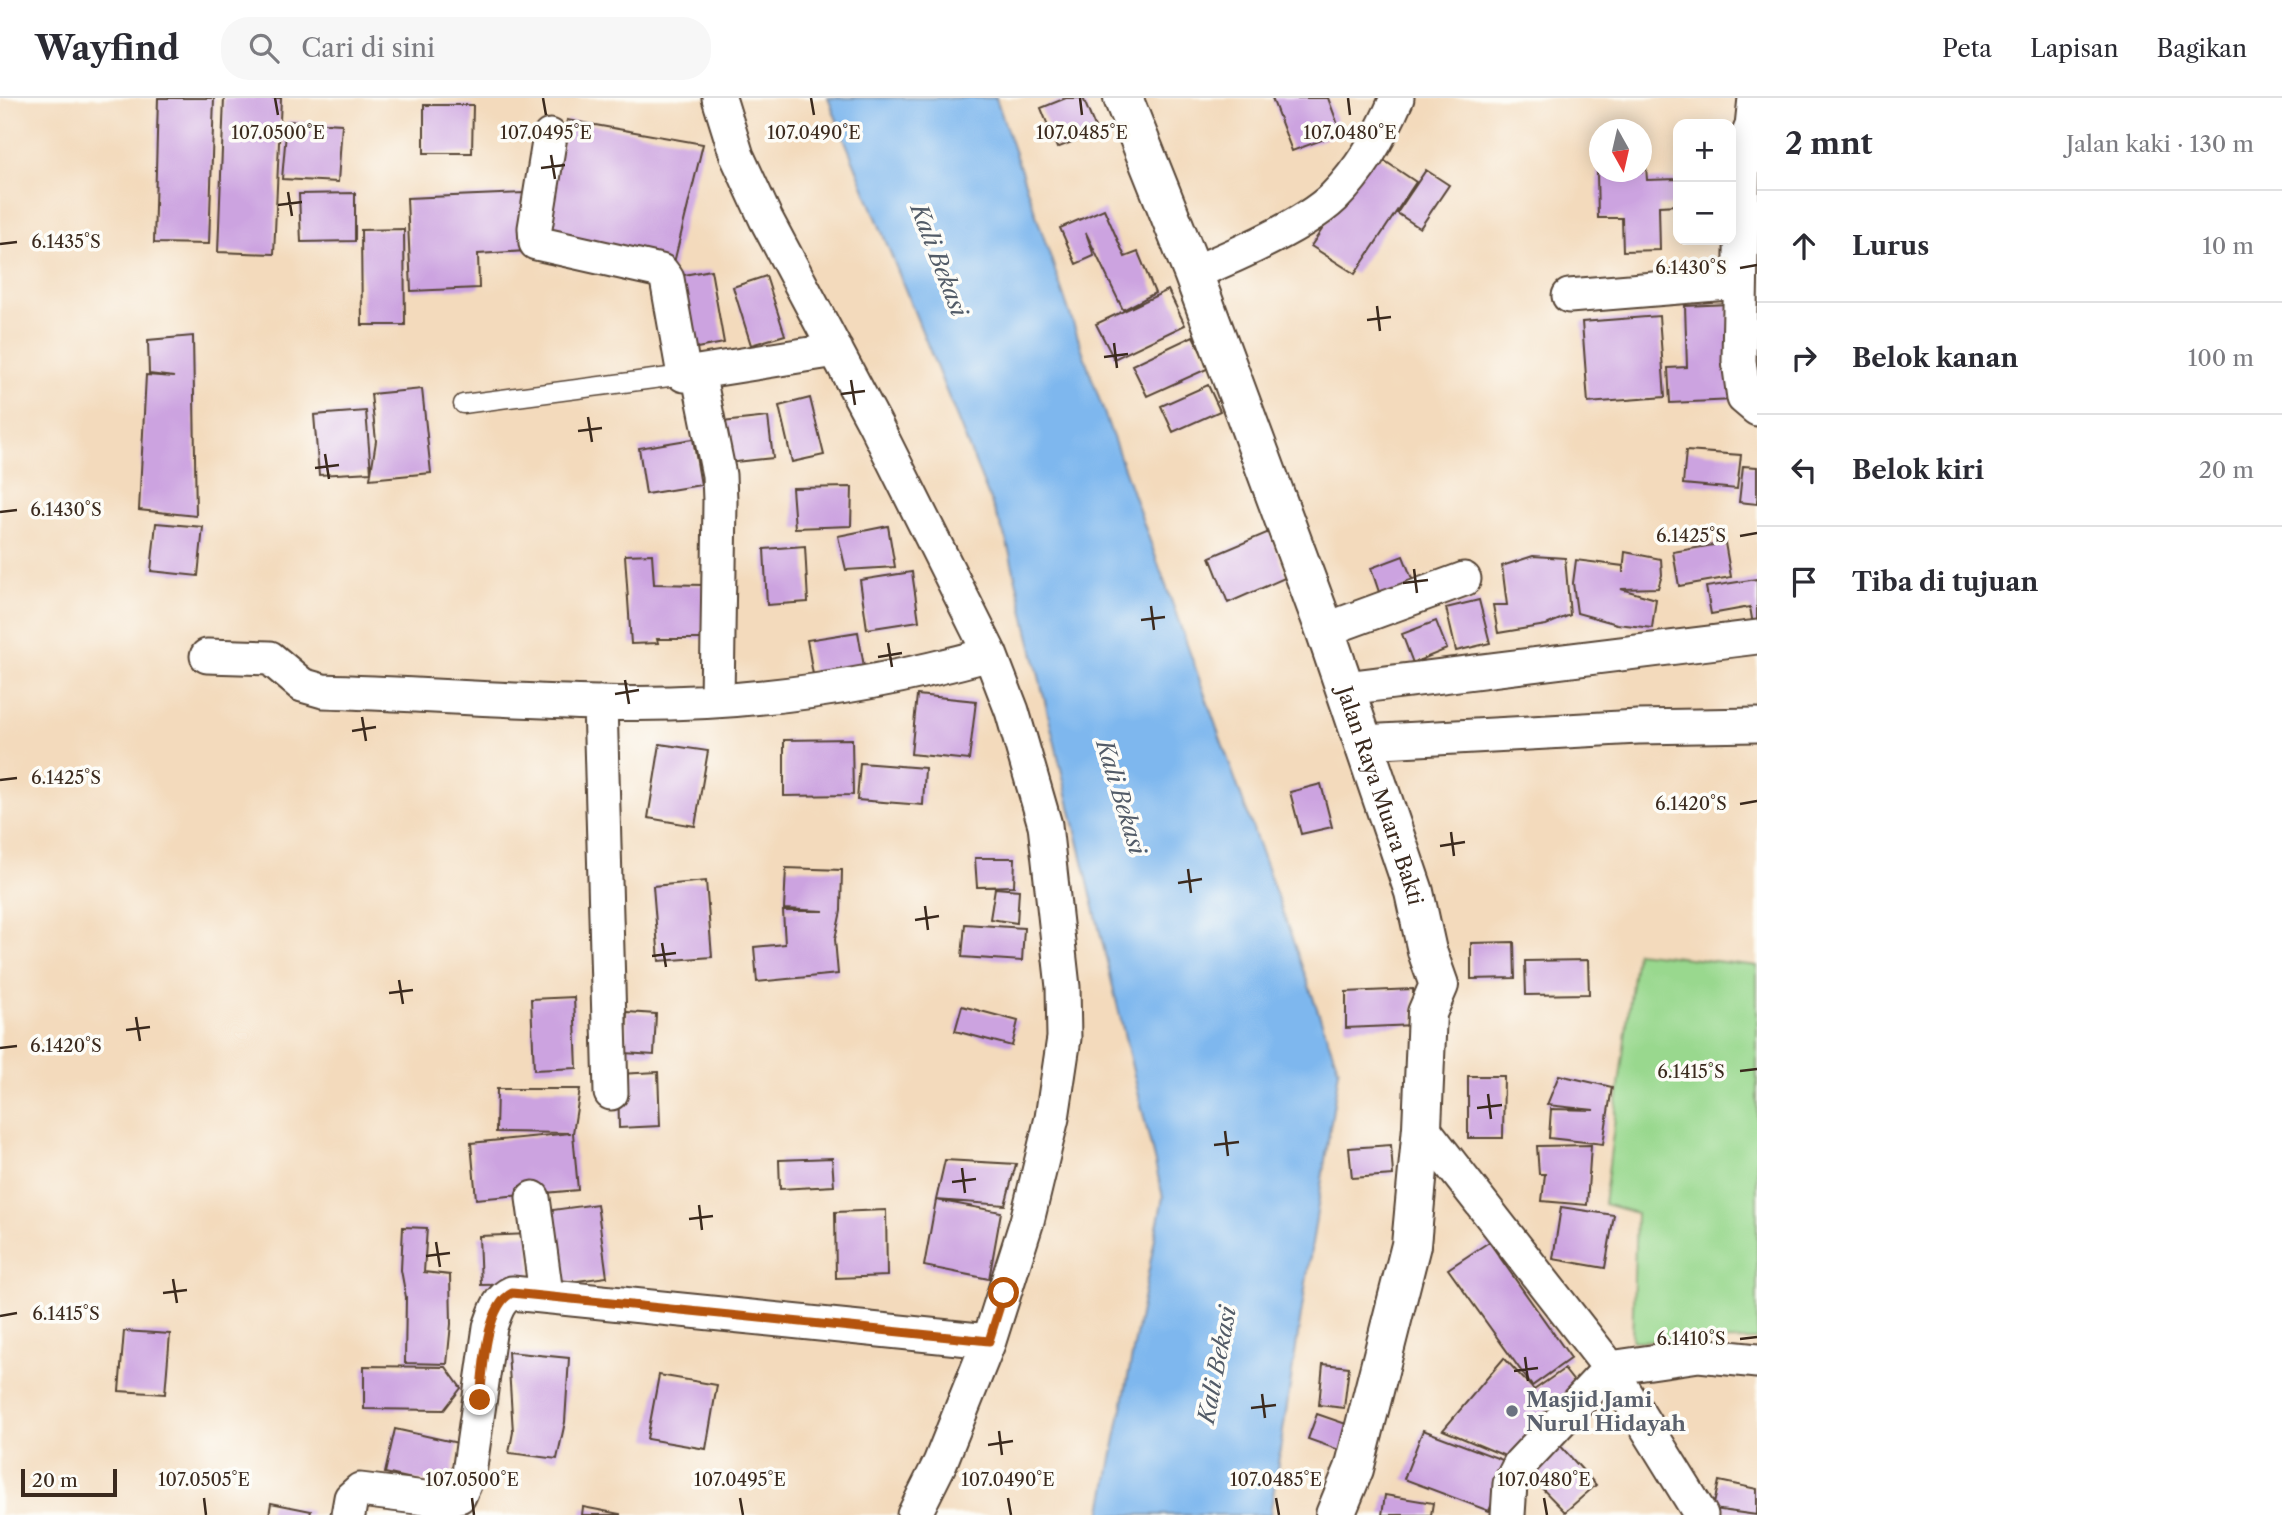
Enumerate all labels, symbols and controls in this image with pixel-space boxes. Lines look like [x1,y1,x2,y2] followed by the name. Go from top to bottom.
[221,17,711,80] search box
[35,28,179,69] text: Wayfind
[245,29,283,67] icon: search
[301,32,435,64] text: Cari di sini
[1942,34,1992,63] text: Peta
[2030,34,2119,63] text: Lapisan
[2157,34,2247,63] text: Bagikan
[1589,119,1652,182] north arrow
[1673,119,1736,245] map controls
[1673,119,1736,182] button: +
[231,122,325,144] text: 107.0500°E
[500,122,592,144] text: 107.0495°E
[767,122,861,144] text: 107.0490°E
[1036,122,1128,144] text: 107.0485°E
[1303,122,1397,144] text: 107.0480°E
[1785,125,1873,162] text: 2 mnt
[2066,130,2254,158] text: Jalan kaki · 130 m
[1673,182,1736,245] button: −
[904,198,974,322] water label: Kali Bekasi
[1785,227,1823,265] icon: ahead
[1852,230,1929,262] text: Lurus
[31,231,101,253] text: 6.1435°S
[2202,232,2254,260] text: 10 m
[1655,257,1727,279] text: 6.1430°S
[1785,339,1823,377] icon: right
[1852,342,2018,374] text: Belok kanan
[2188,344,2254,372] text: 100 m
[1785,451,1823,489] icon: left
[1852,454,1984,486] text: Belok kiri
[2199,456,2254,484] text: 20 m
[30,499,102,521] text: 6.1430°S
[1656,525,1726,547] text: 6.1425°S
[1785,563,1823,601] icon: arrive
[1852,566,2038,598] text: Tiba di tujuan
[1332,680,1429,907] street label: Jalan Raya Muara Bakti
[1090,734,1152,860] water label: Kali Bekasi
[31,767,101,789] text: 6.1425°S
[1655,793,1727,815] text: 6.1420°S
[30,1035,102,1057] text: 6.1420°S
[1657,1061,1725,1083] text: 6.1415°S
[988,1277,1019,1308] route start
[1192,1302,1242,1428] water label: Kali Bekasi
[32,1303,100,1325] text: 6.1415°S
[1657,1328,1726,1350] text: 6.1410°S
[464,1384,495,1415] route end
[1526,1387,1687,1436] place label: Masjid Jami Nurul Hidayah
[1504,1403,1520,1419] marker: Masjid Jami Nurul Hidayah
[21,1466,117,1498] scale bar
[32,1469,78,1492] text: 20 m
[158,1469,250,1491] text: 107.0505°E
[425,1469,519,1491] text: 107.0500°E
[694,1469,786,1491] text: 107.0495°E
[961,1469,1055,1491] text: 107.0490°E
[1230,1469,1322,1491] text: 107.0485°E
[1497,1469,1591,1491] text: 107.0480°E

